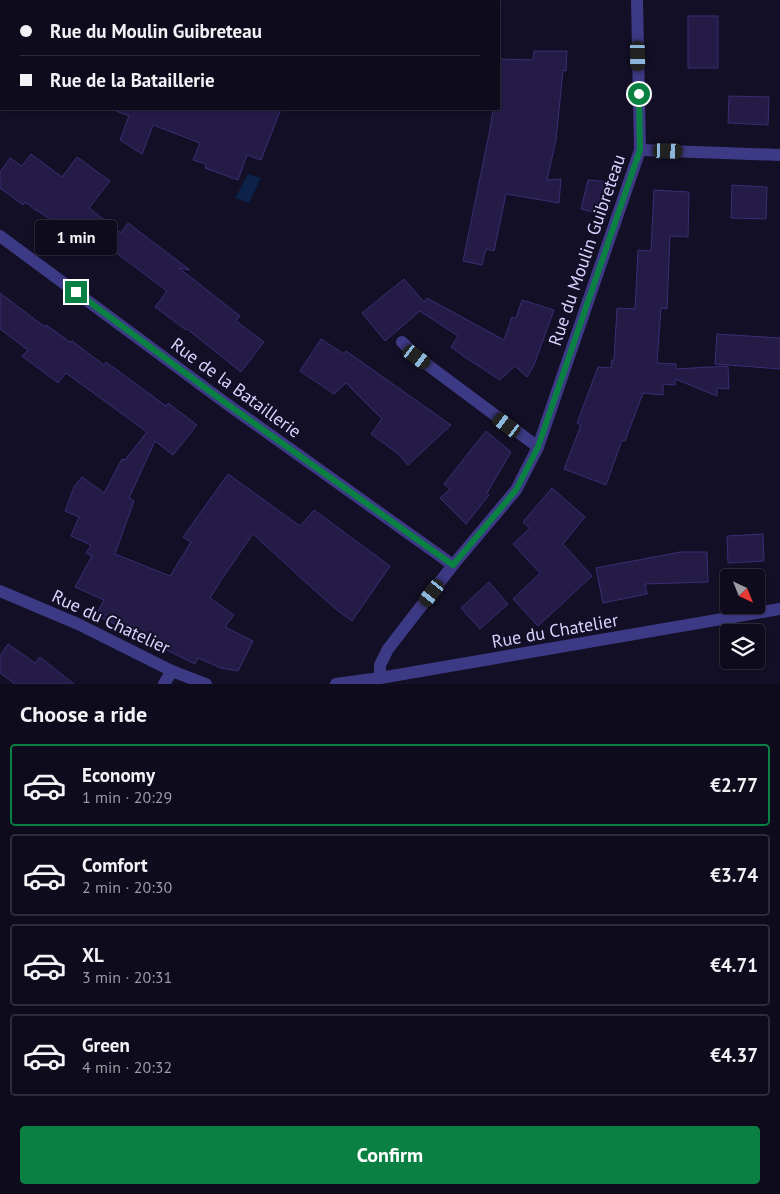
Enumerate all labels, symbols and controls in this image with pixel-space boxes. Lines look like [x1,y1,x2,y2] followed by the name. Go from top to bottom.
[50,19,262,43] text: Rue du Moulin Guibreteau
[630,41,645,71] car
[50,68,215,92] text: Rue de la Bataillerie
[628,83,650,105] route start
[652,143,683,159] car
[543,151,630,349] street label: Rue du Moulin Guibreteau
[35,220,117,254] callout: 1 min
[56,227,96,247] text: 1 min
[65,281,87,303] route end
[166,332,306,443] street label: Rue de la Bataillerie
[400,342,433,372] car
[490,410,523,440] car
[720,569,765,614] north arrow
[720,569,765,669] map controls
[416,577,447,609] car
[48,584,174,659] street label: Rue du Chatelier
[490,608,620,653] street label: Rue du Chatelier
[720,624,765,669] button: layers
[20,700,147,728] text: Choose a ride
[22,763,67,808] icon: car
[82,763,155,787] text: Economy
[710,773,758,797] text: €2.77
[82,787,172,807] text: 1 min · 20:29
[22,853,67,898] icon: car
[82,853,148,877] text: Comfort
[710,863,758,887] text: €3.74
[82,877,172,897] text: 2 min · 20:30
[22,943,67,988] icon: car
[82,943,104,967] text: XL
[710,953,758,977] text: €4.71
[82,967,172,987] text: 3 min · 20:31
[22,1033,67,1078] icon: car
[82,1033,130,1057] text: Green
[710,1043,758,1067] text: €4.37
[82,1057,172,1077] text: 4 min · 20:32
[20,1126,760,1184] button: Confirm

